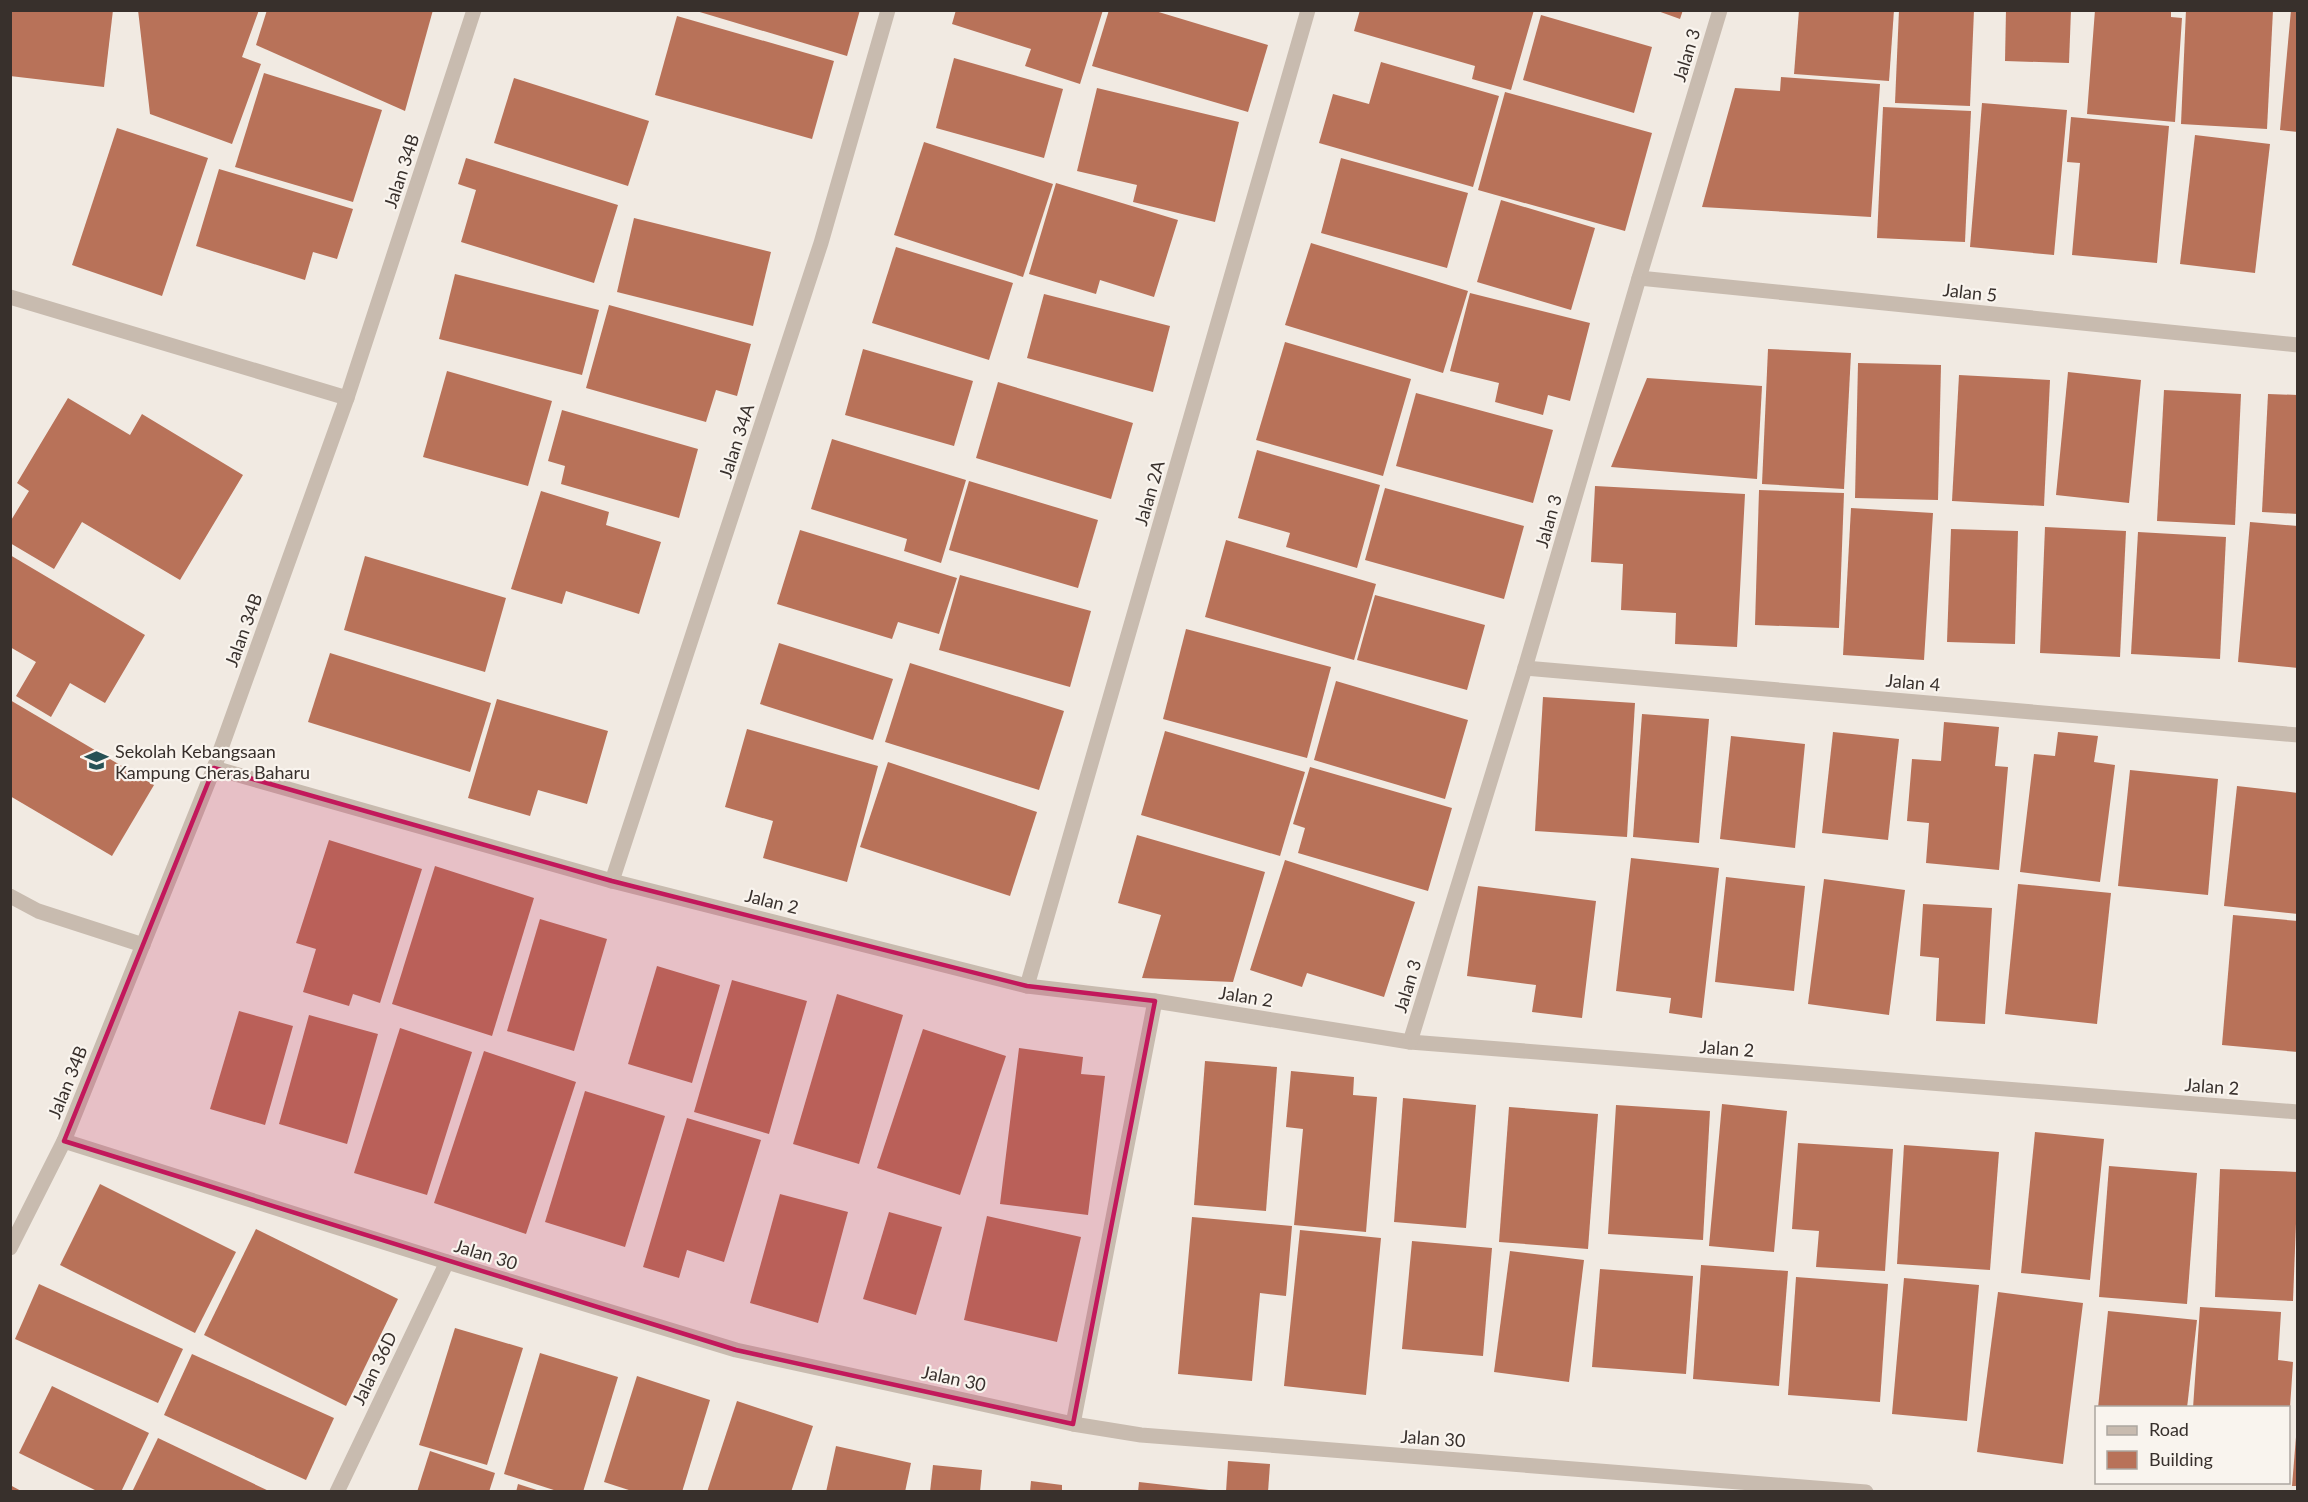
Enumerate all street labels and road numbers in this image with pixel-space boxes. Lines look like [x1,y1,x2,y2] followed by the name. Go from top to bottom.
[1668,26,1704,84] street label: Jalan 3
[379,131,423,211] street label: Jalan 34B
[1942,278,1998,306] street label: Jalan 5
[714,400,759,481] street label: Jalan 34A
[1129,457,1169,528] street label: Jalan 2A
[1530,492,1566,550] street label: Jalan 3
[220,590,266,670] street label: Jalan 34B
[1885,669,1941,695] street label: Jalan 4
[743,884,801,918] street label: Jalan 2
[1389,957,1425,1015] street label: Jalan 3
[1217,981,1275,1011] street label: Jalan 2
[1699,1035,1755,1061] street label: Jalan 2
[42,1042,92,1122] street label: Jalan 34B
[2184,1073,2240,1099] street label: Jalan 2
[452,1234,520,1274] street label: Jalan 30
[347,1328,401,1408] street label: Jalan 36D
[920,1360,988,1396] street label: Jalan 30
[1400,1425,1466,1451] street label: Jalan 30

